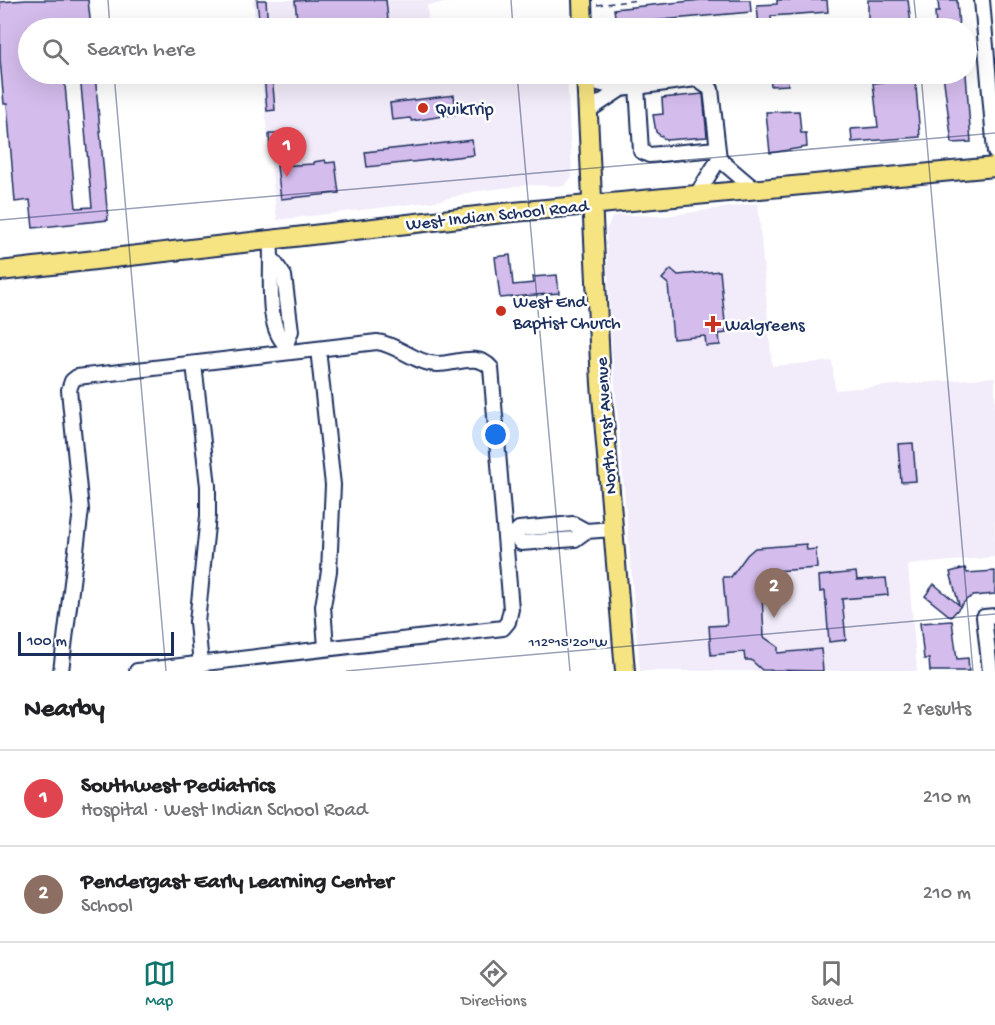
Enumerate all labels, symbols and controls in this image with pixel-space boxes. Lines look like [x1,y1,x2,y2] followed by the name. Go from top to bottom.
[18,18,977,84] search box
[39,35,72,68] icon: search
[87,38,195,64] text: Search here
[435,100,494,121] place label: QuikTrip
[416,101,430,115] marker: QuikTrip
[268,128,306,177] pin: 1
[405,196,591,237] street label: West Indian School Road
[512,293,621,335] place label: West End Baptist Church
[494,304,508,318] marker: West End Baptist Church
[725,316,806,337] place label: Walgreens
[706,317,720,331] marker: Walgreens
[592,356,623,495] street label: North 91st Avenue
[481,420,510,449] your location
[754,568,794,618] pin: 2
[18,629,174,656] scale bar
[27,633,67,652] text: 100 m
[528,634,608,652] text: 112°15'20"W
[24,695,105,726] text: Nearby
[902,699,971,722] text: 2 results
[81,774,275,800] text: Southwest Pediatrics
[39,787,48,810] text: 1
[923,787,971,810] text: 210 m
[81,800,367,823] text: Hospital · West Indian School Road
[81,870,393,896] text: Pendergast Early Learning Center
[39,883,48,906] text: 2
[923,883,971,906] text: 210 m
[81,896,133,919] text: School
[143,957,176,1012] tab: Map
[461,957,526,1012] tab: Directions
[811,957,852,1012] tab: Saved

